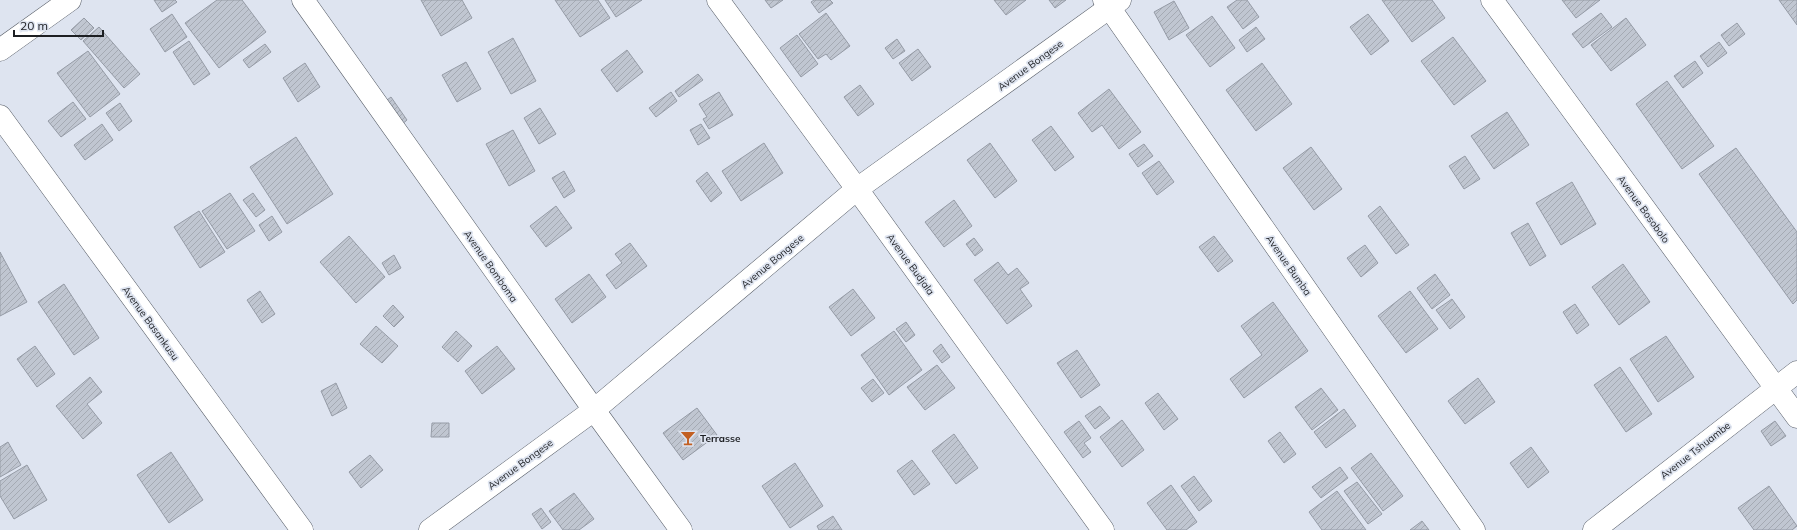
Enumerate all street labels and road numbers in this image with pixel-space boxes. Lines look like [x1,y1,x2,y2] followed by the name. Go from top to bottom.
[995,37,1066,93] street label: Avenue Bongese
[1615,173,1673,246] street label: Avenue Bosobolo
[461,228,520,305] street label: Avenue Bomboma
[738,231,806,291] street label: Avenue Bongese
[884,231,937,298] street label: Avenue Budjala
[1263,233,1314,298] street label: Avenue Bumba
[119,284,182,363] street label: Avenue Basankusu
[1658,419,1733,482] street label: Avenue Tshuambe
[485,436,556,492] street label: Avenue Bongese

